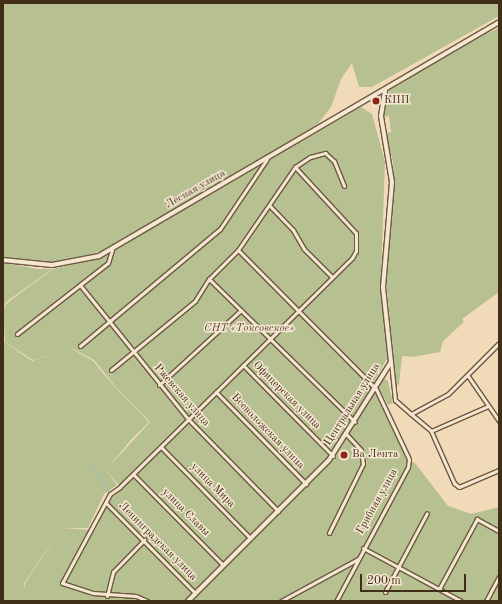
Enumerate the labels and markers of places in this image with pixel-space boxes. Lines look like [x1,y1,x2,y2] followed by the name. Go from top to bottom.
[384,94,409,108] place label: КПП
[371,96,381,106] marker: КПП
[352,448,398,462] place label: Ва Лента
[339,450,349,460] marker: Ва Лента

